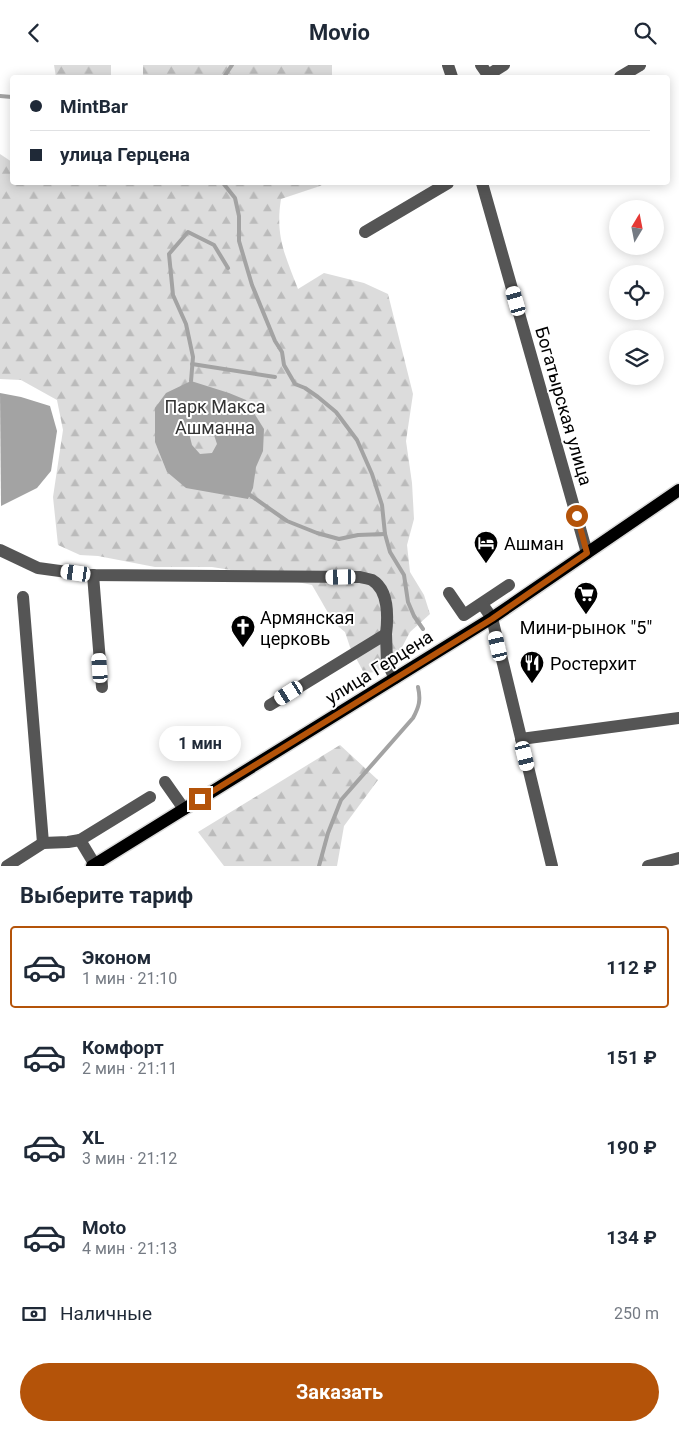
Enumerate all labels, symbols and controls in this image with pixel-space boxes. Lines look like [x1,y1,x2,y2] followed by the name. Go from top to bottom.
[20,19,48,47] icon: back
[631,19,659,47] icon: search
[309,20,370,45] text: Movio
[60,95,128,118] text: MintBar
[60,143,190,166] text: улица Герцена
[609,200,664,255] north arrow
[609,200,664,385] map controls
[609,265,664,320] button: locate
[504,285,527,317] car
[531,324,597,488] street label: Богатырская улица
[609,330,664,385] button: layers
[164,396,266,438] park label: Парк Макса Ашманна
[566,505,588,527] route start
[473,530,499,564] hotel icon: Ашман
[504,533,564,554] place label: Ашман
[60,563,91,583] car
[325,569,356,585] car
[573,581,599,615] supermarket icon: Мини-рынок "5"
[260,607,354,649] place label: Армянская церковь
[230,614,256,648] church icon: Армянская церковь
[520,617,652,638] place label: Мини-рынок "5"
[322,626,436,708] street label: улица Герцена
[487,630,508,662] car
[519,650,545,684] restaurant icon: Ростерхит
[91,653,108,683] car
[550,653,637,674] place label: Ростерхит
[272,679,305,707] car
[159,727,241,761] callout: 1 мин
[178,734,222,753] text: 1 мин
[514,740,535,772] car
[189,788,211,810] route end
[20,883,193,908] text: Выберите тариф
[22,945,67,990] icon: car
[82,946,151,969] text: Эконом
[606,956,657,979] text: 112 ₽
[82,969,177,988] text: 1 мин · 21:10
[22,1035,67,1080] icon: car
[82,1036,164,1059] text: Комфорт
[606,1046,657,1069] text: 151 ₽
[82,1059,177,1078] text: 2 мин · 21:11
[22,1125,67,1170] icon: car
[82,1126,104,1149] text: XL
[606,1136,657,1159] text: 190 ₽
[82,1149,177,1168] text: 3 мин · 21:12
[22,1215,67,1260] icon: car
[82,1216,126,1239] text: Moto
[606,1226,657,1249] text: 134 ₽
[82,1239,177,1258] text: 4 мин · 21:13
[20,1300,48,1328] icon: cash
[60,1302,152,1325] text: Наличные
[614,1304,659,1323] text: 250 m
[20,1363,659,1421] button: Заказать

